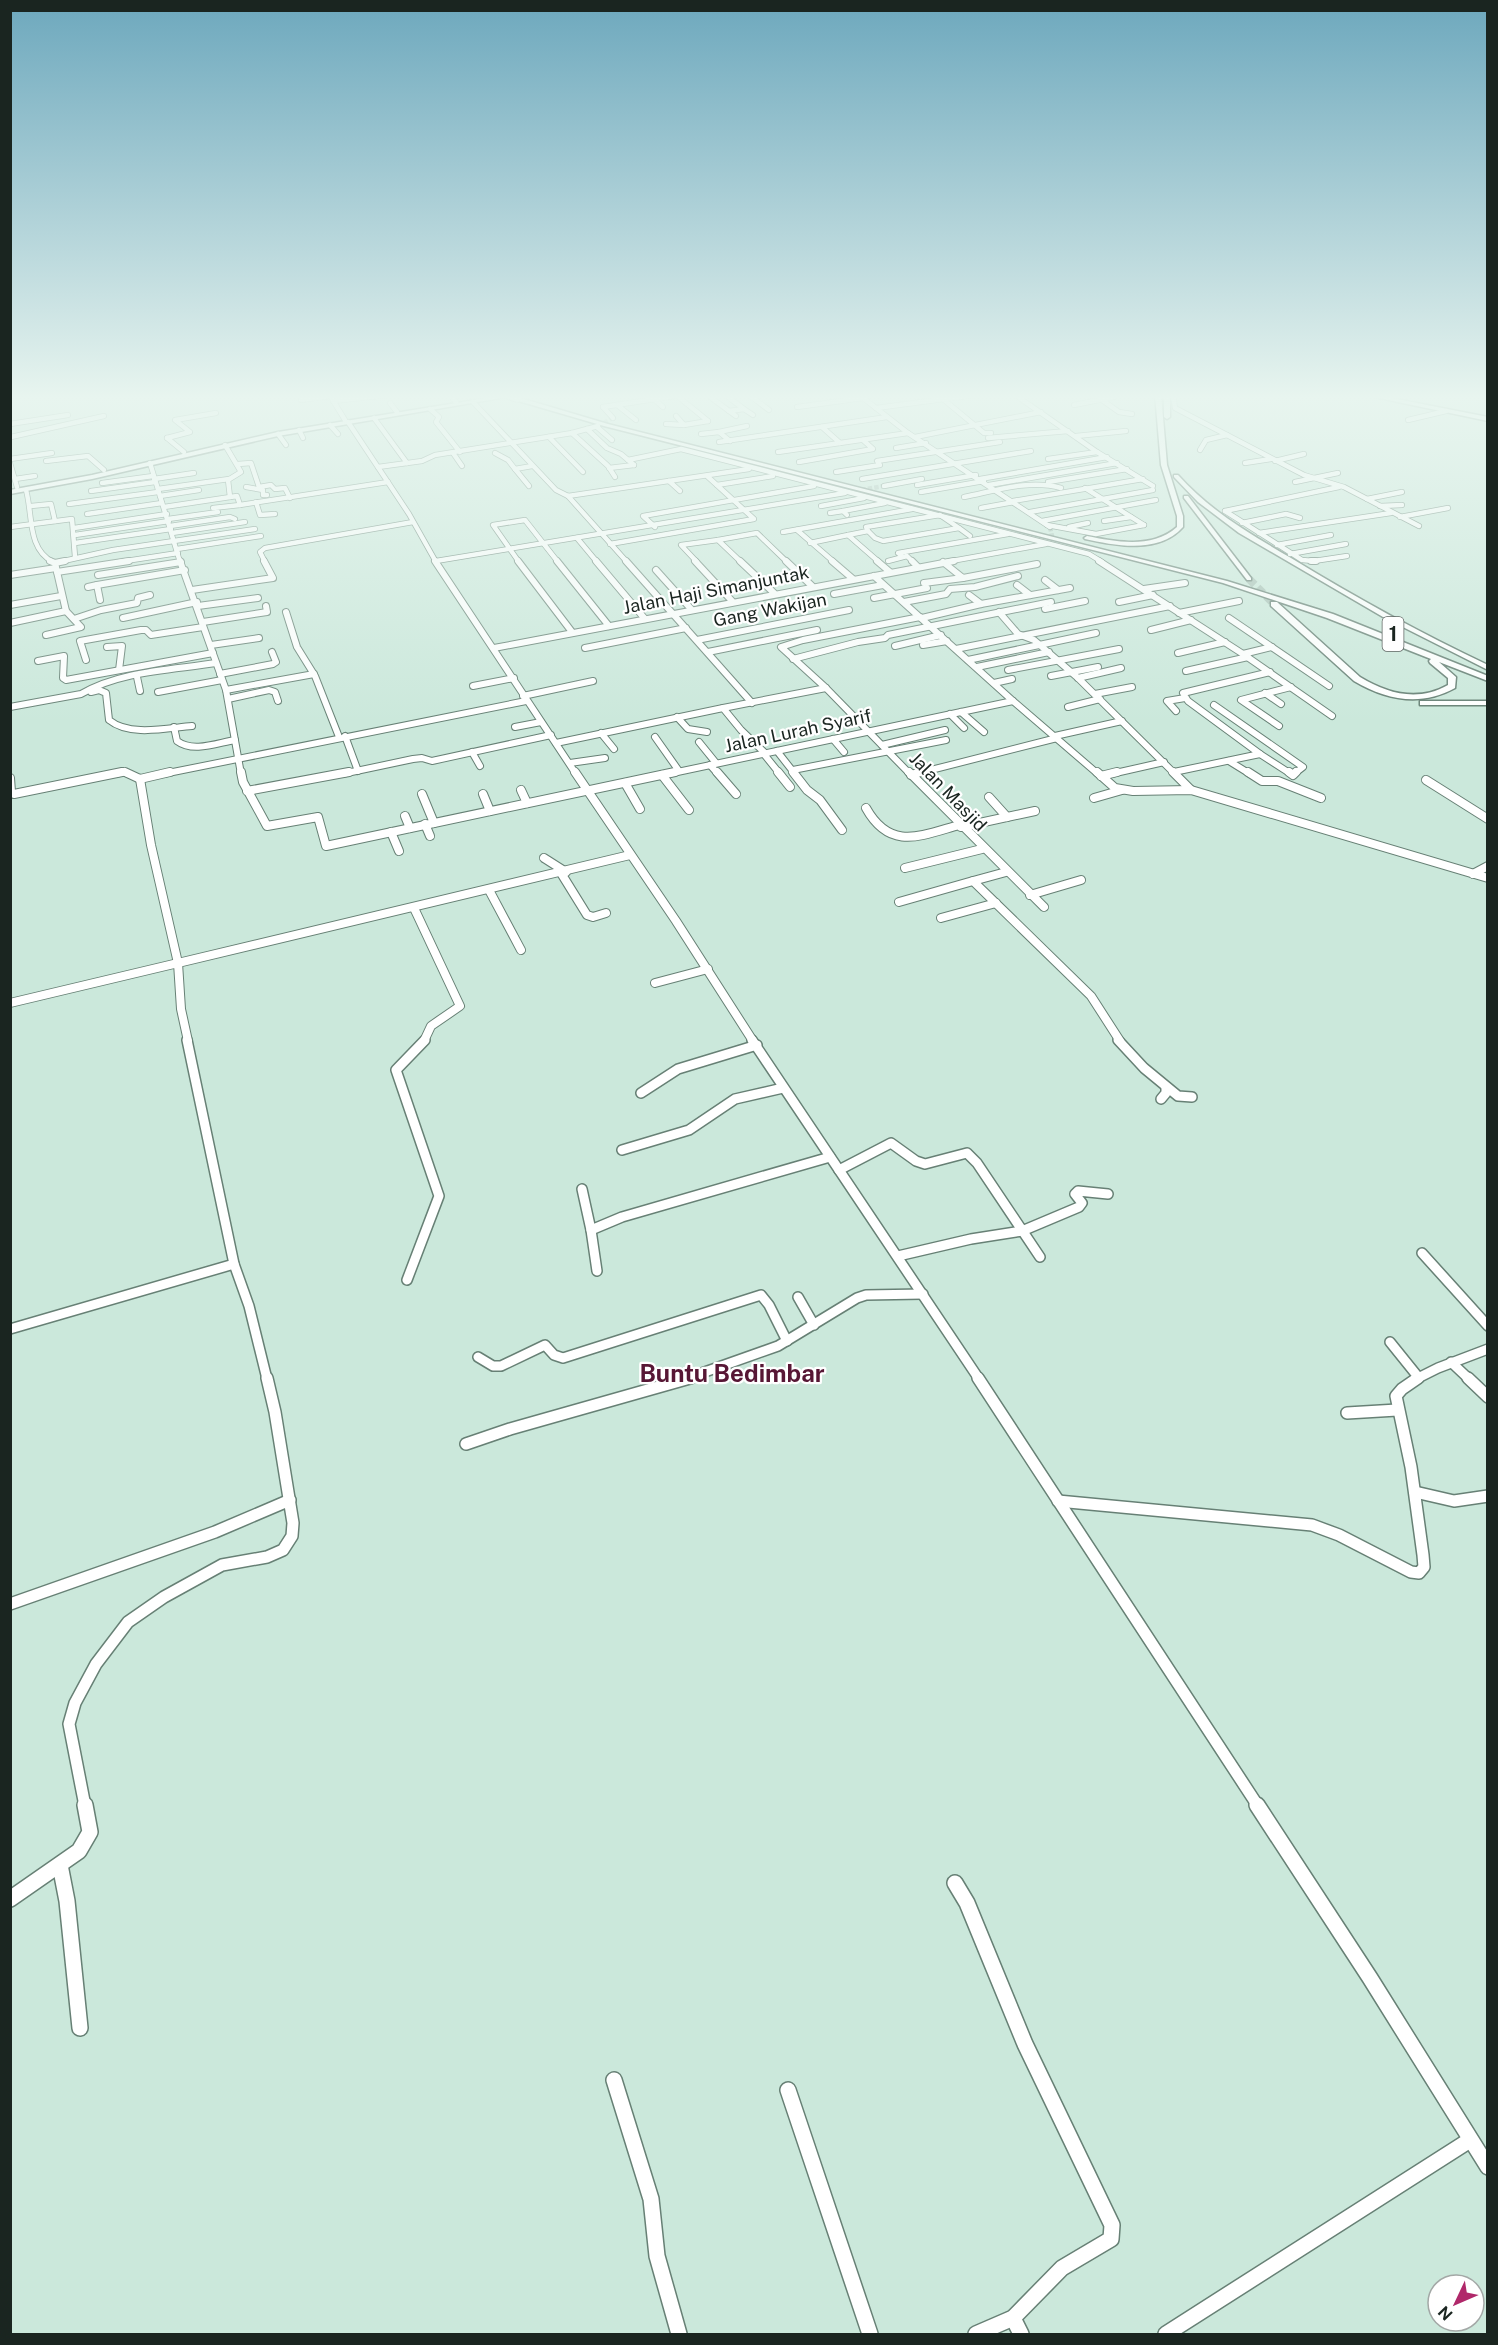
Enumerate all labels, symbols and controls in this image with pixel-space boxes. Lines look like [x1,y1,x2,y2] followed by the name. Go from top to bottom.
[621,561,811,618] street label: Jalan Haji Simanjuntak
[712,588,828,631] street label: Gang Wakijan
[1382,617,1404,651] road number: 1
[723,705,873,756] street label: Jalan Lurah Syarif
[905,748,991,836] street label: Jalan Masjid
[639,1359,825,1387] district label: Buntu Bedimbar
[1426,2273,1486,2333] north arrow
[1434,2302,1457,2324] text: N

